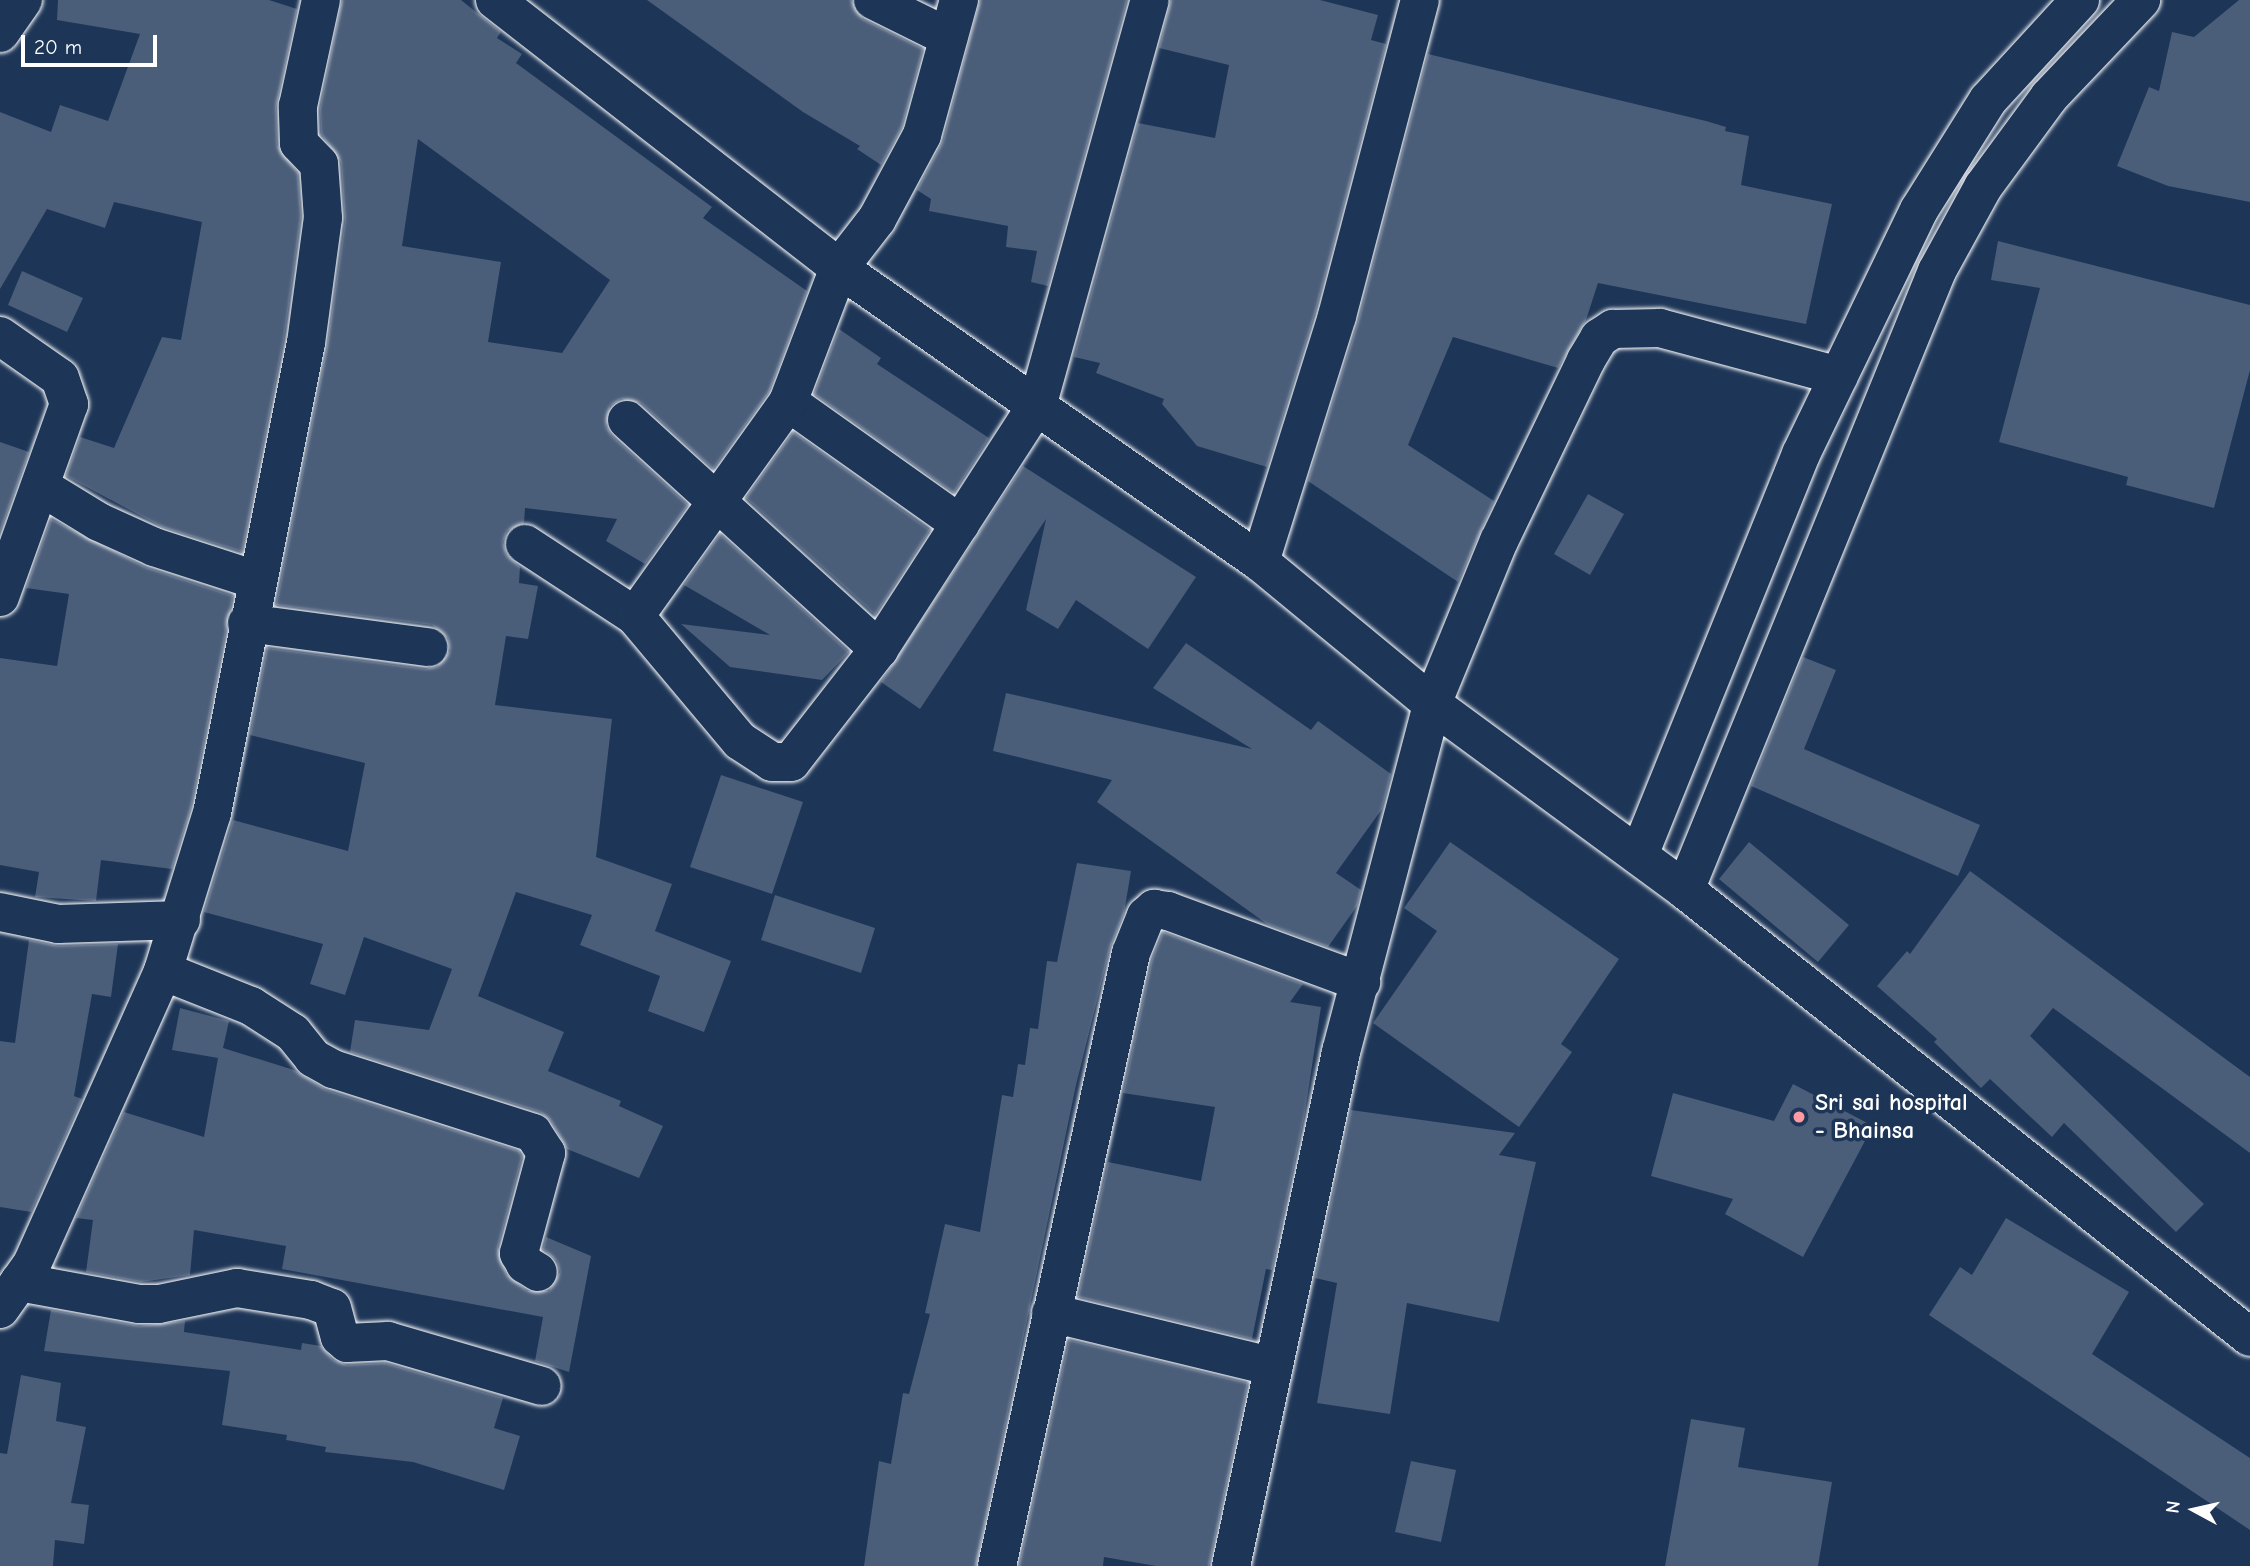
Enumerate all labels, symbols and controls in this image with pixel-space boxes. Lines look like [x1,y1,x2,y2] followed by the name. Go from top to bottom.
[24,21,161,65] scale bar
[34,35,82,59] text: 20 m
[1815,1089,1968,1145] place label: Sri sai hospital - Bhainsa
[1789,1107,1809,1127] marker: Sri sai hospital - Bhainsa
[2159,1475,2229,1545] north arrow
[2161,1499,2185,1515] text: N

